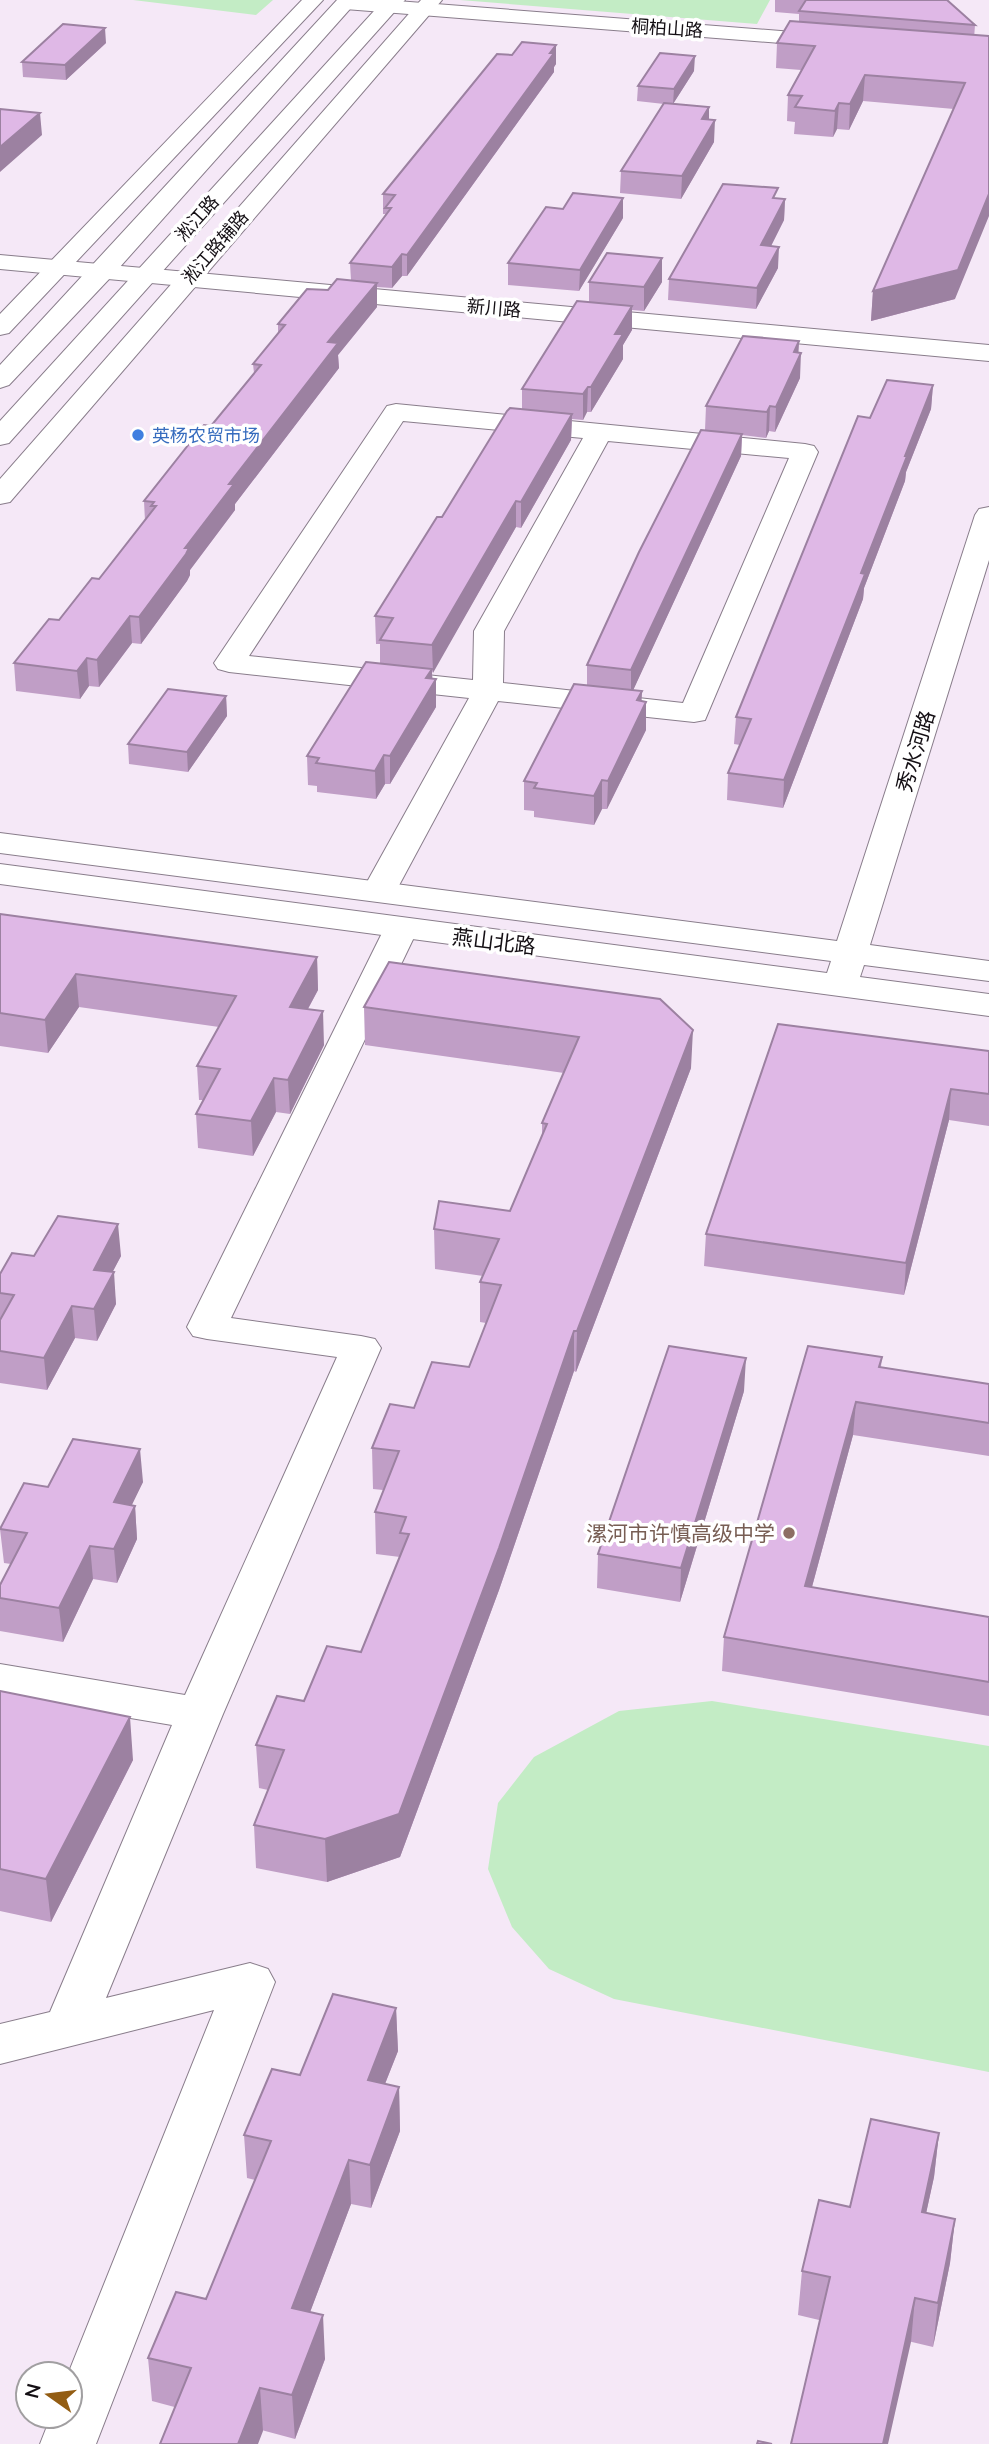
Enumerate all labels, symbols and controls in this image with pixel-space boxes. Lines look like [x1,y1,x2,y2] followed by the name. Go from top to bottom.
[630,14,704,42] street label: 桐柏山路
[170,190,224,246] street label: 淞江路
[177,205,253,289] street label: 淞江路辅路
[466,294,522,322] street label: 新川路
[152,424,260,447] place label: 英杨农贸市场
[130,427,146,443] marker: 英杨农贸市场
[890,707,940,795] street label: 秀水河路
[451,923,537,959] street label: 燕山北路
[586,1520,775,1546] place label: 漯河市许慎高级中学
[781,1525,797,1541] marker: 漯河市许慎高级中学
[14,2360,84,2430] north arrow
[19,2381,46,2401] text: N

